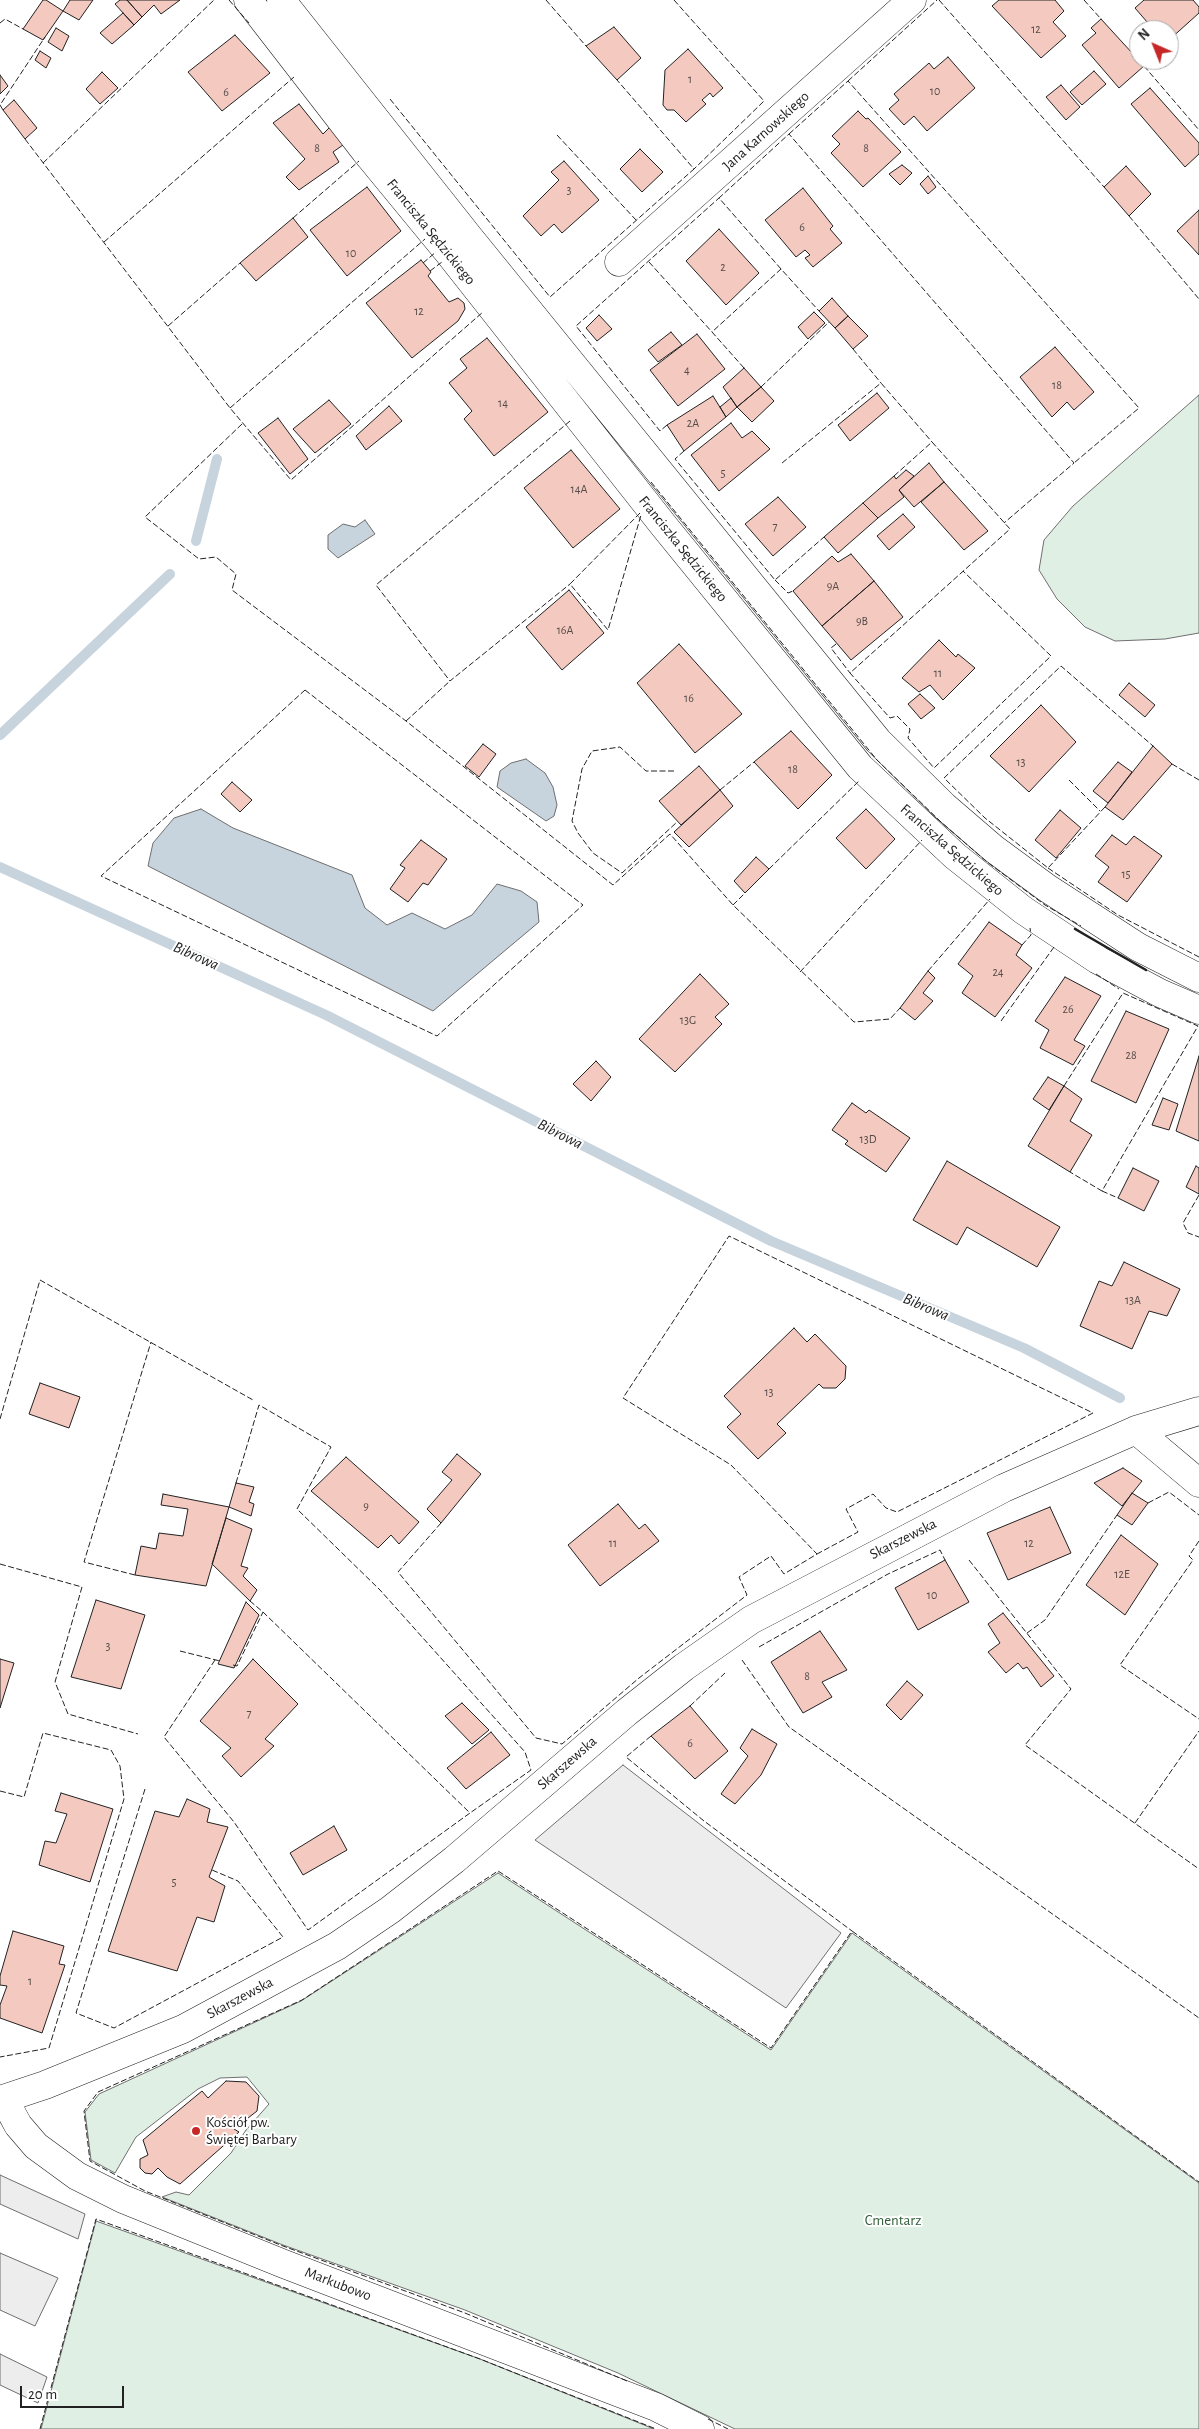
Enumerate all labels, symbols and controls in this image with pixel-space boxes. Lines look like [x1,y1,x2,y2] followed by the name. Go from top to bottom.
[1129,20,1179,70] north arrow
[1031,22,1041,36] house number: 12
[1136,27,1153,43] text: N
[688,72,692,86] house number: 1
[930,84,940,98] house number: 10
[223,85,229,99] house number: 6
[719,87,813,175] street label: Jana Karnowskiego
[314,141,320,155] house number: 8
[863,141,869,155] house number: 8
[383,175,479,289] street label: Franciszka Sędzickiego
[567,183,571,197] house number: 3
[799,220,805,234] house number: 6
[346,246,356,260] house number: 10
[720,260,726,274] house number: 2
[414,304,424,318] house number: 12
[684,363,690,377] house number: 4
[1052,378,1062,392] house number: 18
[498,396,508,410] house number: 14
[687,416,699,430] house number: 2A
[720,466,726,480] house number: 5
[571,482,587,496] house number: 14A
[635,492,731,606] street label: Franciszka Sędzickiego
[772,519,778,533] house number: 7
[827,579,839,593] house number: 9A
[856,614,868,628] house number: 9B
[557,623,573,637] house number: 16A
[934,666,942,680] house number: 11
[684,691,694,705] house number: 16
[1016,755,1026,769] house number: 13
[788,762,798,776] house number: 18
[897,800,1007,900] street label: Franciszka Sędzickiego
[1121,867,1131,881] house number: 15
[170,937,222,975] water label: Bibrowa
[992,965,1004,979] house number: 24
[1062,1002,1074,1016] house number: 26
[680,1013,696,1027] house number: 13G
[1125,1048,1137,1062] house number: 28
[534,1115,586,1153] water label: Bibrowa
[860,1132,876,1146] house number: 13D
[900,1289,952,1325] water label: Bibrowa
[1125,1293,1141,1307] house number: 13A
[764,1385,774,1399] house number: 13
[363,1499,369,1513] house number: 9
[867,1514,939,1564] street label: Skarszewska
[609,1536,617,1550] house number: 11
[1024,1536,1034,1550] house number: 12
[1114,1567,1130,1581] house number: 12E
[927,1588,937,1602] house number: 10
[106,1639,110,1653] house number: 3
[804,1669,810,1683] house number: 8
[246,1706,252,1720] house number: 7
[534,1732,600,1794] street label: Skarszewska
[687,1736,693,1750] house number: 6
[171,1875,177,1889] house number: 5
[204,1973,276,2023] street label: Skarszewska
[28,1974,32,1988] house number: 1
[206,2113,297,2148] place label: Kościół pw. Świętej Barbary
[190,2125,202,2137] marker: Kościół pw. Świętej Barbary
[865,2211,921,2229] park label: Cmentarz
[302,2263,374,2305] street label: Markubowo
[22,2376,126,2408] scale bar
[28,2387,57,2402] text: 20 m

